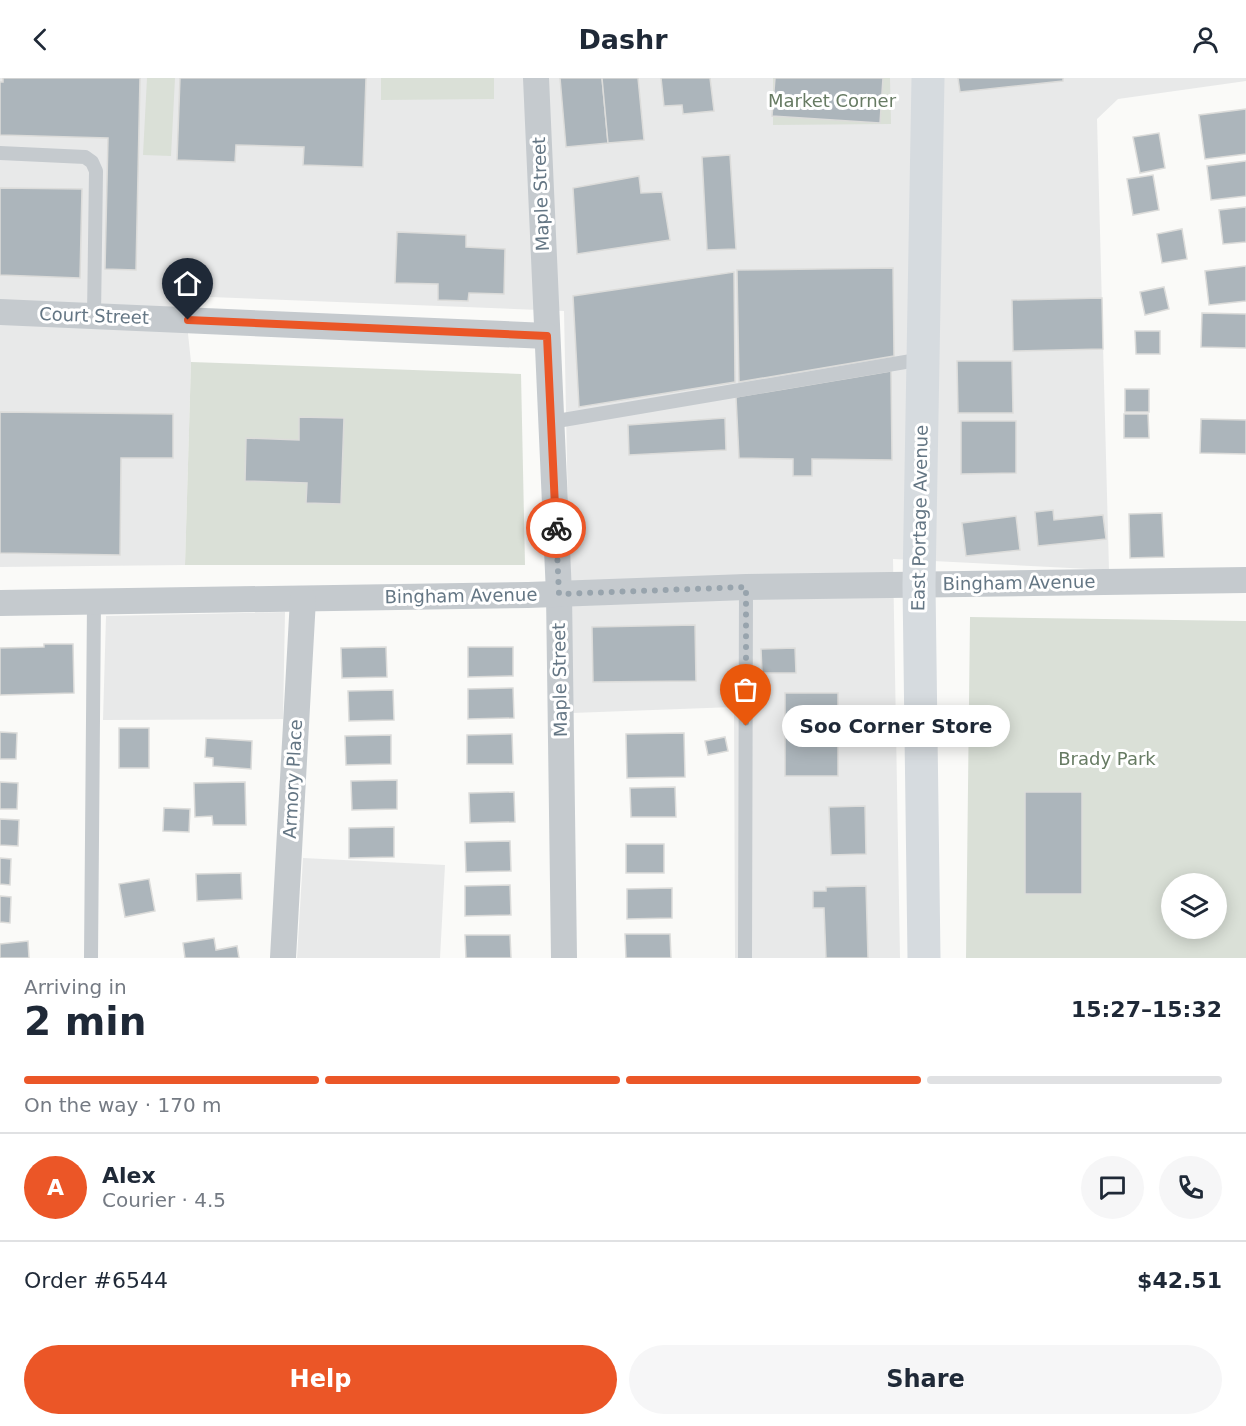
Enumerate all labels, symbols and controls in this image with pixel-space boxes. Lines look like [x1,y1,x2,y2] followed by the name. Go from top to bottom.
[24,23,57,56] icon: back
[1189,23,1222,56] icon: person
[578,24,668,55] text: Dashr
[768,90,897,111] park label: Market Corner
[528,136,553,252] street label: Maple Street
[162,258,213,320] pin
[171,267,204,300] icon: home
[39,303,149,328] street label: Court Street
[907,425,932,611] street label: East Portage Avenue
[526,498,586,558] courier
[540,512,573,545] icon: bike
[942,571,1096,594] street label: Bingham Avenue
[384,584,538,607] street label: Bingham Avenue
[548,623,571,737] street label: Maple Street
[720,664,771,726] pin
[729,673,762,706] icon: bag
[782,705,1010,747] callout: Soo Corner Store
[800,714,992,738] text: Soo Corner Store
[279,719,306,839] street label: Armory Place
[1058,748,1156,769] park label: Brady Park
[1161,873,1227,939] map controls
[1161,873,1227,939] button: layers
[24,975,127,999] text: Arriving in
[1071,997,1222,1022] text: 15:27–15:32
[24,999,146,1044] text: 2 min
[24,1093,222,1117] text: On the way · 170 m
[1081,1156,1144,1219] button: chat
[1159,1156,1222,1219] button: phone
[102,1163,156,1188] text: Alex
[47,1175,64,1200] text: A
[102,1188,226,1212] text: Courier · 4.5
[24,1268,168,1293] text: Order #6544
[1137,1268,1222,1293] text: $42.51
[24,1345,617,1414] button: Help
[629,1345,1222,1414] button: Share

